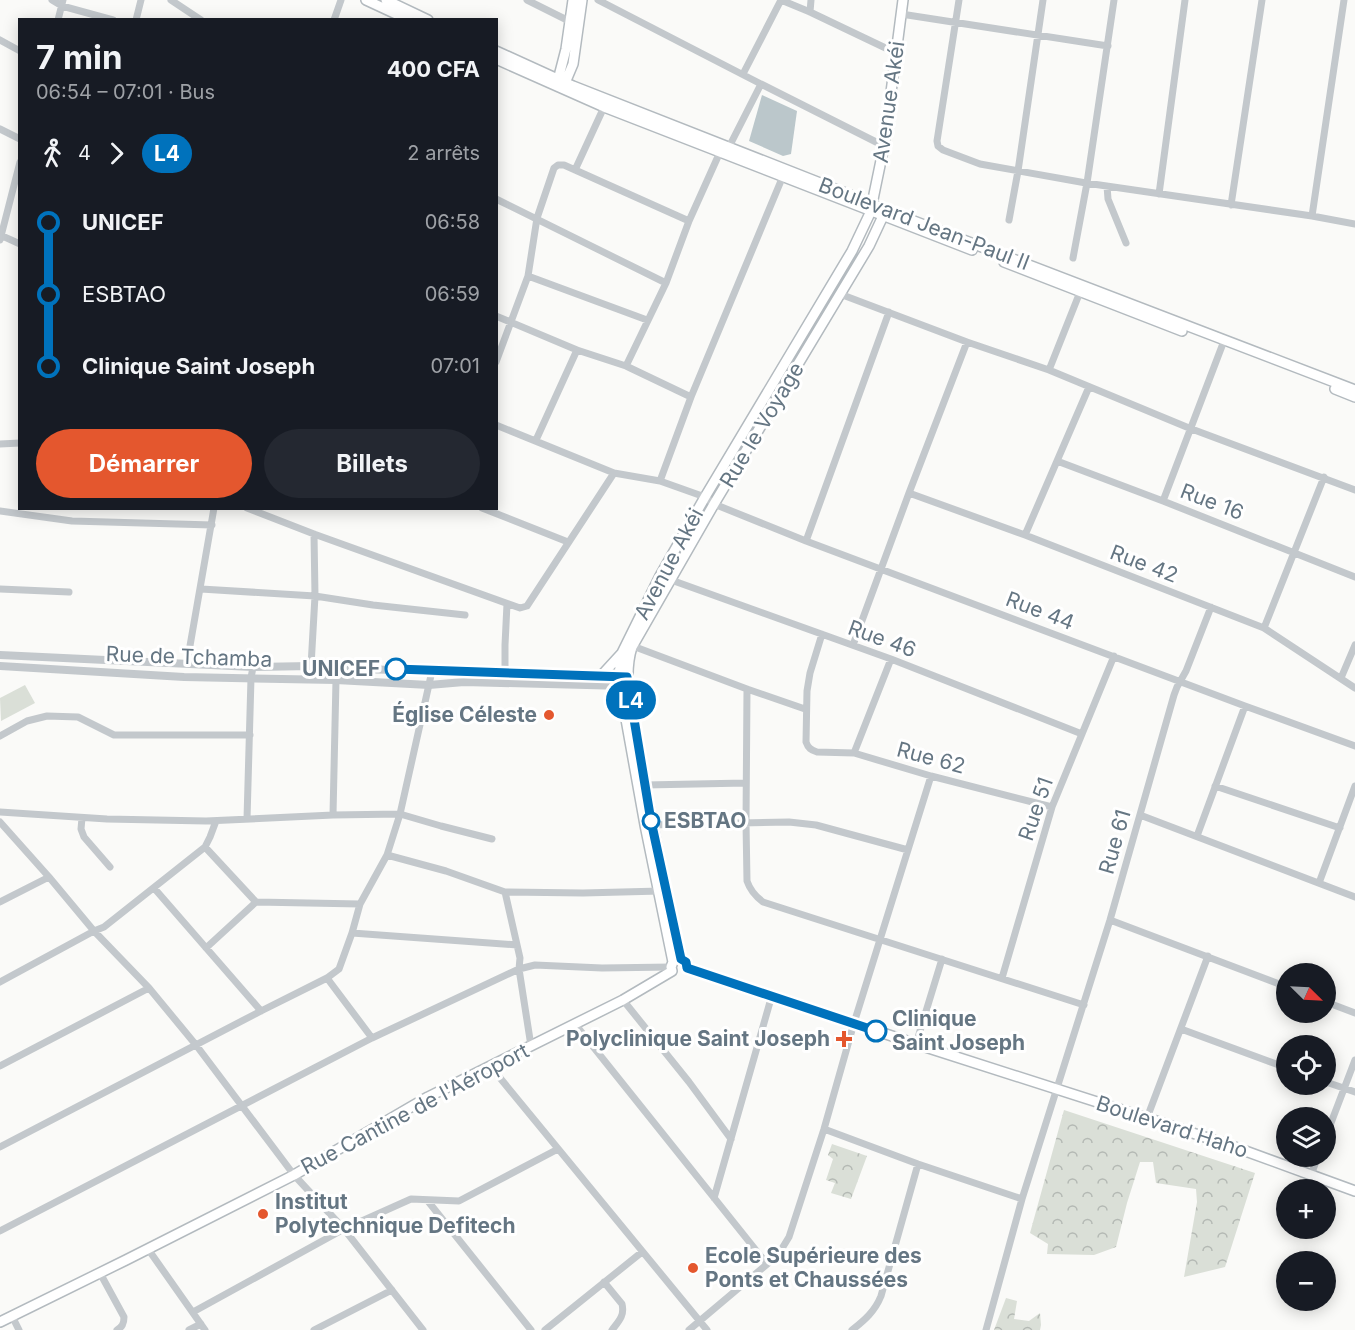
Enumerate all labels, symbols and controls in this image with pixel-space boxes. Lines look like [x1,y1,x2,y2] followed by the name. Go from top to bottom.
[36,37,123,77] text: 7 min
[868,40,909,164] street label: Avenue Akéi
[387,56,480,82] text: 400 CFA
[36,80,215,104] text: 06:54 – 07:01 · Bus
[36,137,69,170] icon: walk
[100,137,133,170] icon: forward
[78,141,91,165] text: 4
[154,141,180,166] text: L4
[407,141,480,165] text: 2 arrêts
[815,172,1033,275] street label: Boulevard Jean-Paul II
[82,209,164,235] text: UNICEF
[425,210,480,234] text: 06:58
[82,281,166,307] text: ESBTAO
[425,282,480,306] text: 06:59
[82,353,315,379] text: Clinique Saint Joseph
[431,354,480,378] text: 07:01
[714,358,809,492] street label: Rue le Voyage
[36,429,252,498] button: Démarrer
[264,429,480,498] button: Billets
[1177,478,1247,525] street label: Rue 16
[629,504,708,624] street label: Avenue Akéi
[1107,539,1182,588] street label: Rue 42
[1002,586,1078,635] street label: Rue 44
[845,615,920,662] street label: Rue 46
[105,641,273,672] street label: Rue de Tchamba
[302,656,380,681] place label: UNICEF
[385,658,407,680] marker: UNICEF
[604,680,658,720] line badge: L4
[618,688,644,713] text: L4
[392,701,537,727] place label: Église Céleste
[542,708,556,722] marker: Église Céleste
[894,736,968,779] street label: Rue 62
[1013,774,1058,844] street label: Rue 51
[1093,807,1136,877] street label: Rue 61
[664,808,746,833] place label: ESBTAO
[642,812,660,830] marker: ESBTAO
[1276,963,1336,1023] north arrow
[1276,963,1336,1311] map controls
[892,1006,1025,1055] place label: Clinique Saint Joseph
[865,1020,887,1042] marker: Clinique Saint Joseph
[566,1026,830,1051] place label: Polyclinique Saint Joseph
[835,1030,853,1048] marker: Polyclinique Saint Joseph
[1276,1035,1336,1095] button: locate
[297,1038,533,1179] street label: Rue Cantine de l'Aéroport
[1093,1090,1251,1163] street label: Boulevard Haho
[1276,1107,1336,1167] button: layers
[1276,1179,1336,1239] button: +
[275,1189,516,1238] place label: Institut Polytechnique Defitech
[256,1207,270,1221] marker: Institut Polytechnique Defitech
[705,1243,922,1292] place label: Ecole Supérieure des Ponts et Chaussées
[1276,1251,1336,1311] button: −
[686,1261,700,1275] marker: Ecole Supérieure des Ponts et Chaussées

